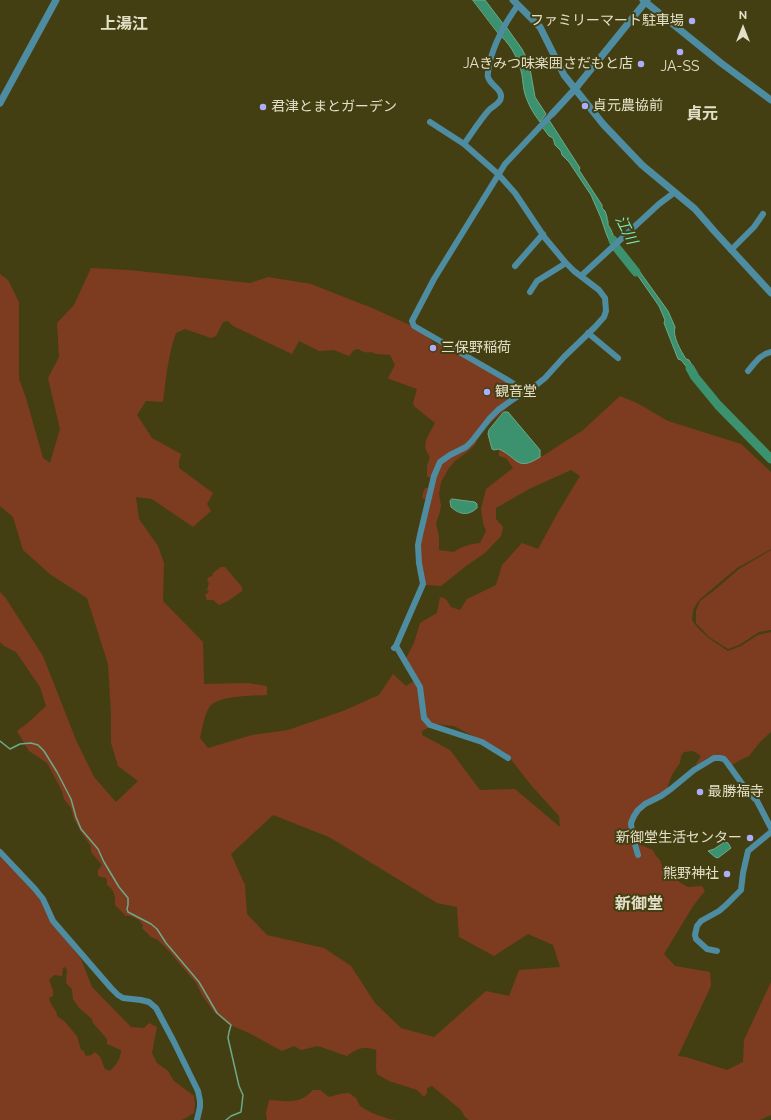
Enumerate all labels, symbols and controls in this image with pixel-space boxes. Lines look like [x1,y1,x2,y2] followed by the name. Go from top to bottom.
[723,8,763,48] north arrow
[739,9,747,22] text: N
[530,13,684,29] place label: ファミリーマート駐車場
[100,14,148,34] district label: 上湯江
[687,16,697,26] marker: ファミリーマート駐車場
[675,47,685,57] marker: JA-SS
[463,56,633,72] place label: JAきみつ味楽囲さだもと店
[636,59,646,69] marker: JAきみつ味楽囲さだもと店
[661,59,699,75] place label: JA-SS
[593,98,663,114] place label: 貞元農協前
[271,99,397,115] place label: 君津とまとガーデン
[580,101,590,111] marker: 貞元農協前
[258,102,268,112] marker: 君津とまとガーデン
[686,104,718,124] district label: 貞元
[611,213,641,247] water label: 江川
[441,340,511,356] place label: 三保野稲荷
[428,343,438,353] marker: 三保野稲荷
[495,384,537,400] place label: 観音堂
[482,387,492,397] marker: 観音堂
[708,784,764,800] place label: 最勝福寺
[695,787,705,797] marker: 最勝福寺
[616,830,742,846] place label: 新御堂生活センター
[745,833,755,843] marker: 新御堂生活センター
[663,866,719,882] place label: 熊野神社
[722,869,732,879] marker: 熊野神社
[615,894,663,914] district label: 新御堂

